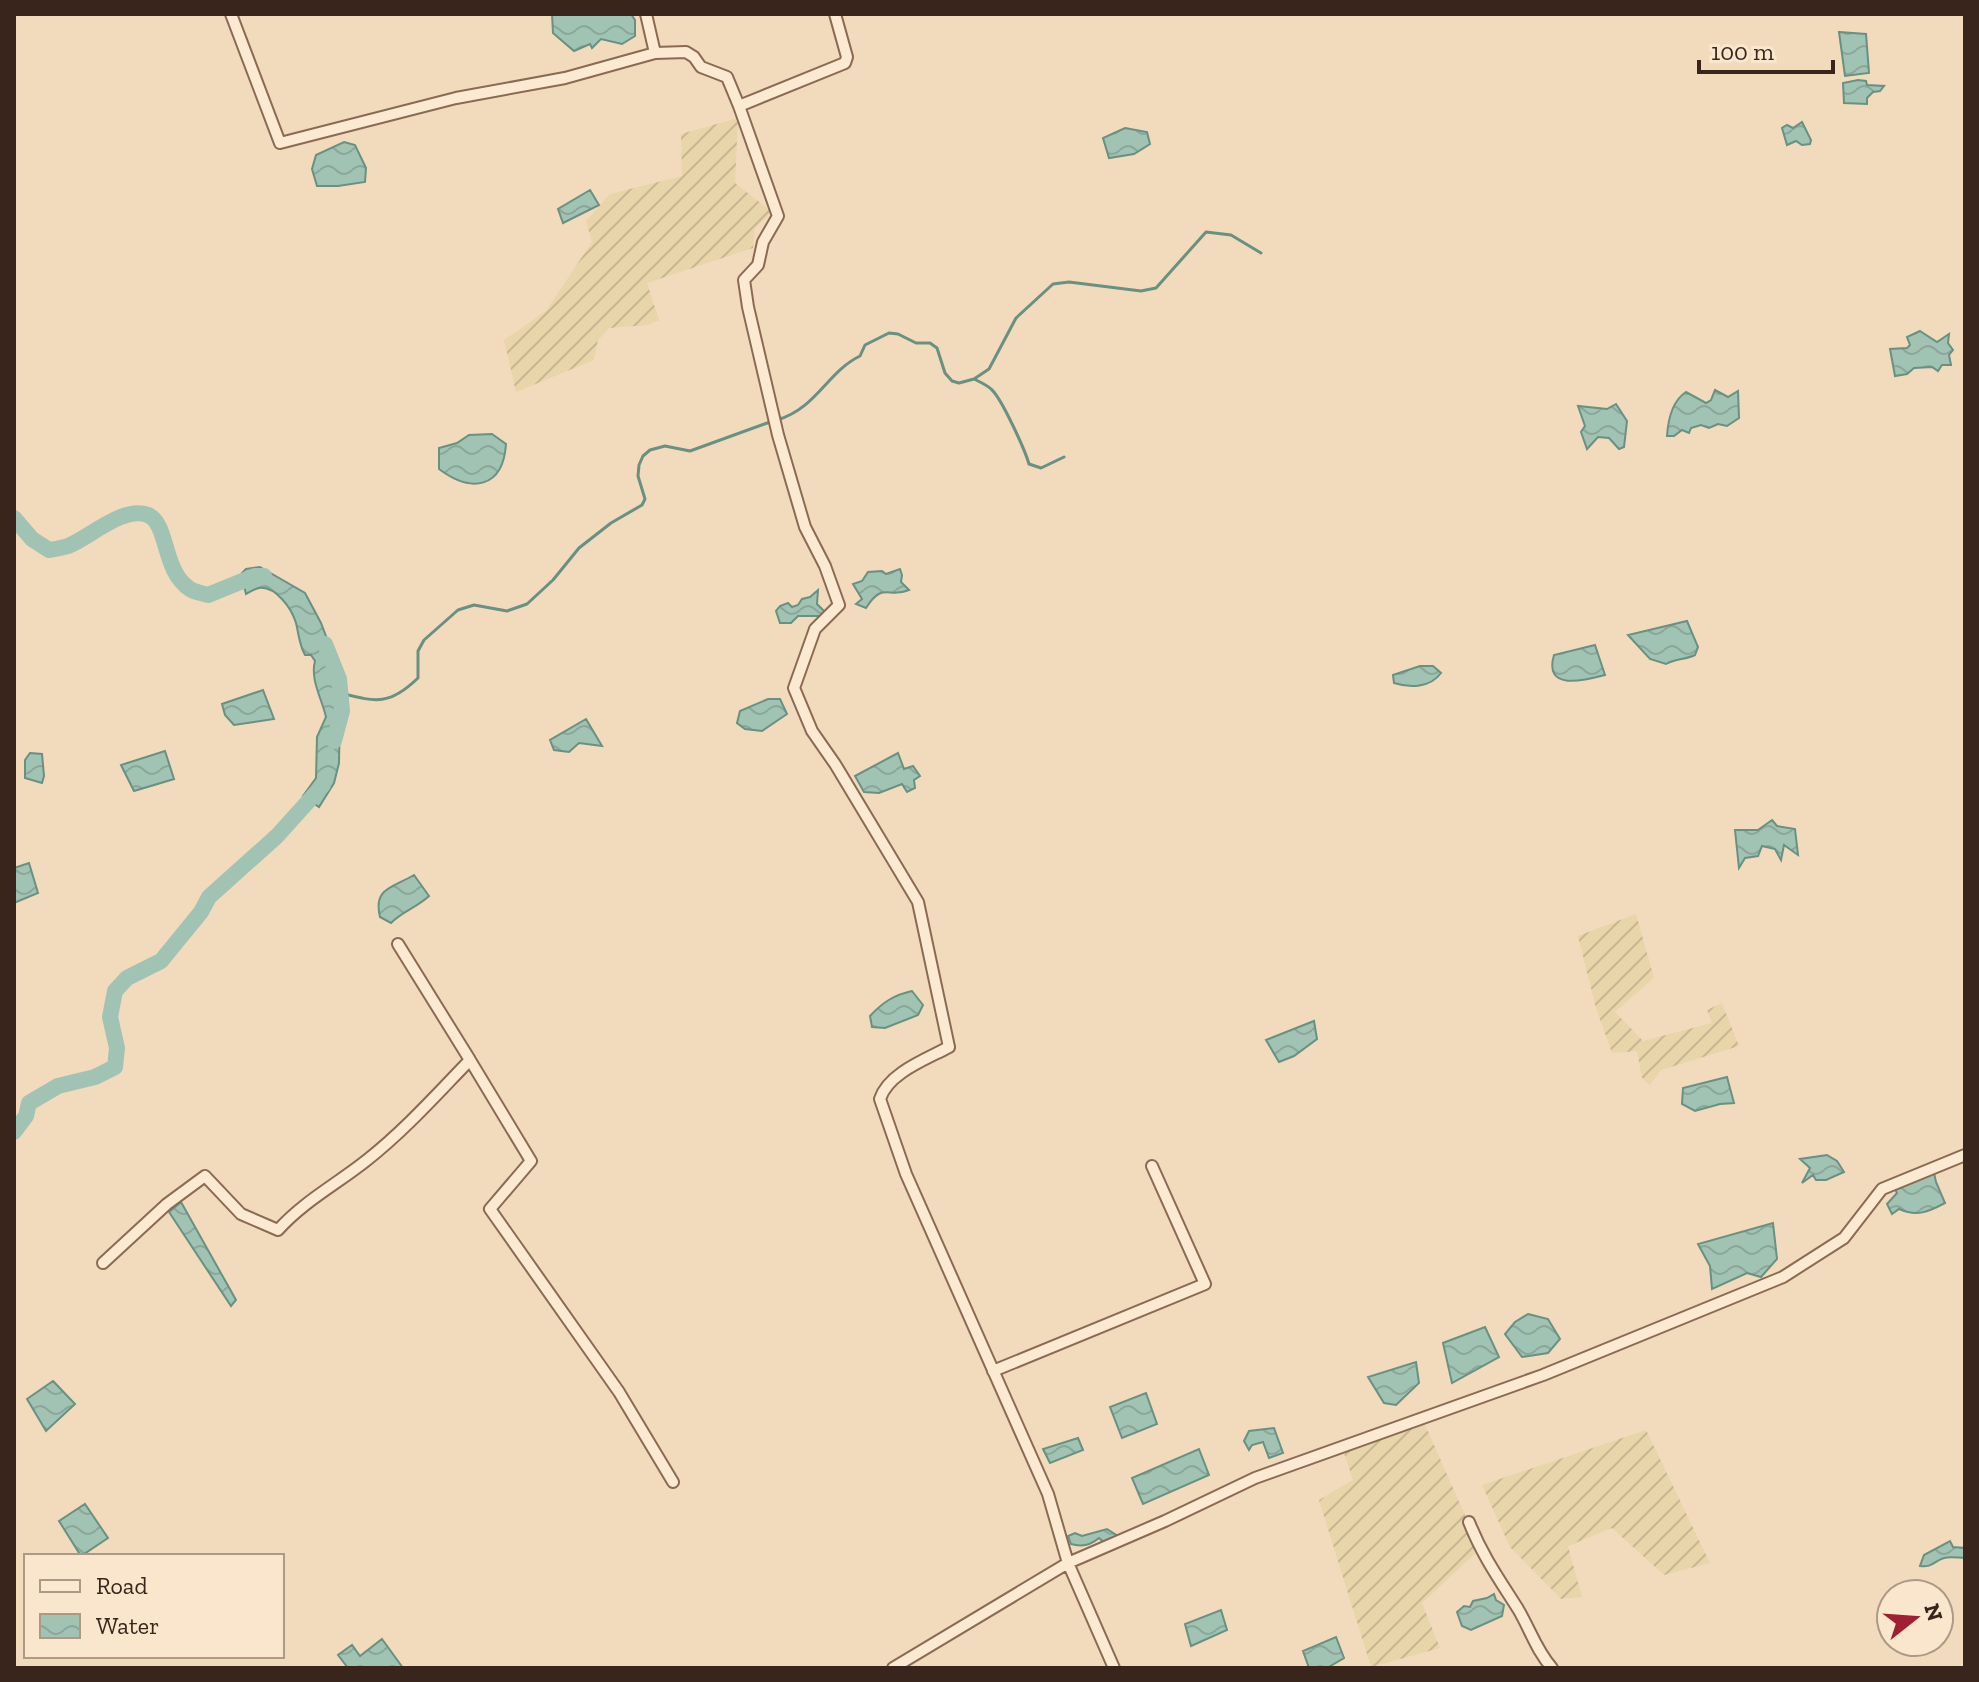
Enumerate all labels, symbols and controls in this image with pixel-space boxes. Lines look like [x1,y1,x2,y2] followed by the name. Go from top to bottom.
[1699,24,1833,74] scale bar
[1711,37,1774,66] text: 100 m
[24,1554,284,1658] legend
[96,1571,148,1600] text: Road
[1875,1578,1955,1658] north arrow
[1918,1600,1949,1625] text: N
[96,1611,159,1640] text: Water

